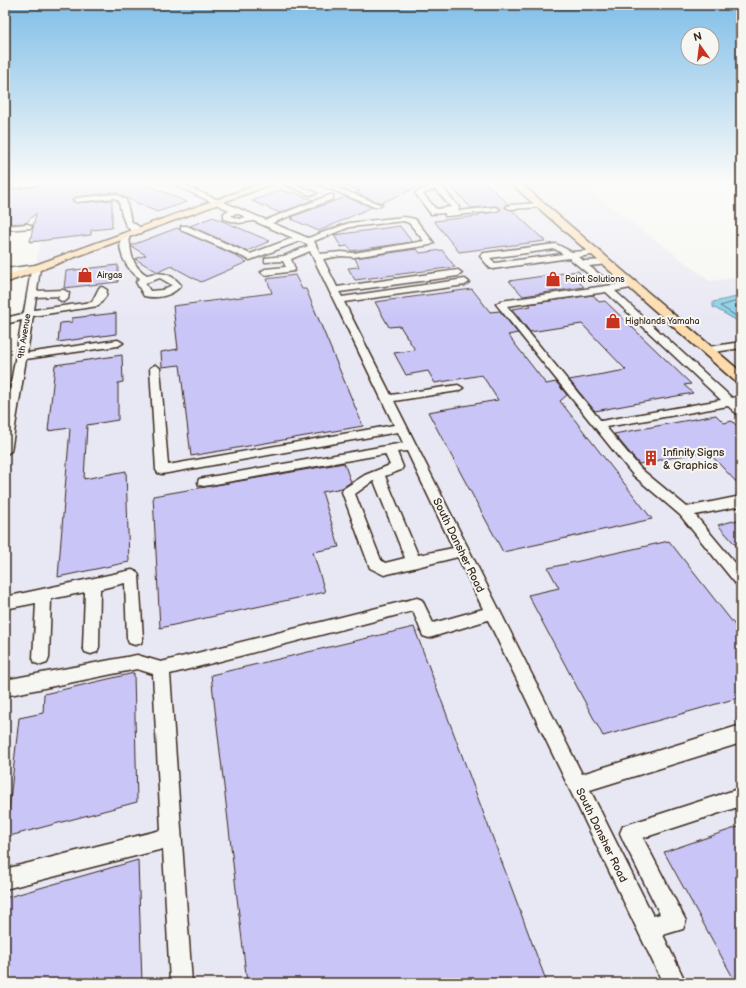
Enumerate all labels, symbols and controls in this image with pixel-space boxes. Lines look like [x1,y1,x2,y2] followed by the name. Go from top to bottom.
[680,26,720,66] north arrow
[692,29,703,44] text: N
[76,266,94,284] shop icon: Airgas
[97,270,123,281] place label: Airgas
[544,270,562,288] shop icon: Paint Solutions
[565,274,625,285] place label: Paint Solutions
[15,312,34,359] street label: 9th Avenue
[604,312,622,330] shop icon: Highlands Yamaha
[625,316,700,327] place label: Highlands Yamaha
[663,446,725,472] place label: Infinity Signs & Graphics
[642,449,660,467] building icon: Infinity Signs & Graphics
[430,496,487,594] street label: South Dansher Road
[573,786,630,884] street label: South Dansher Road

